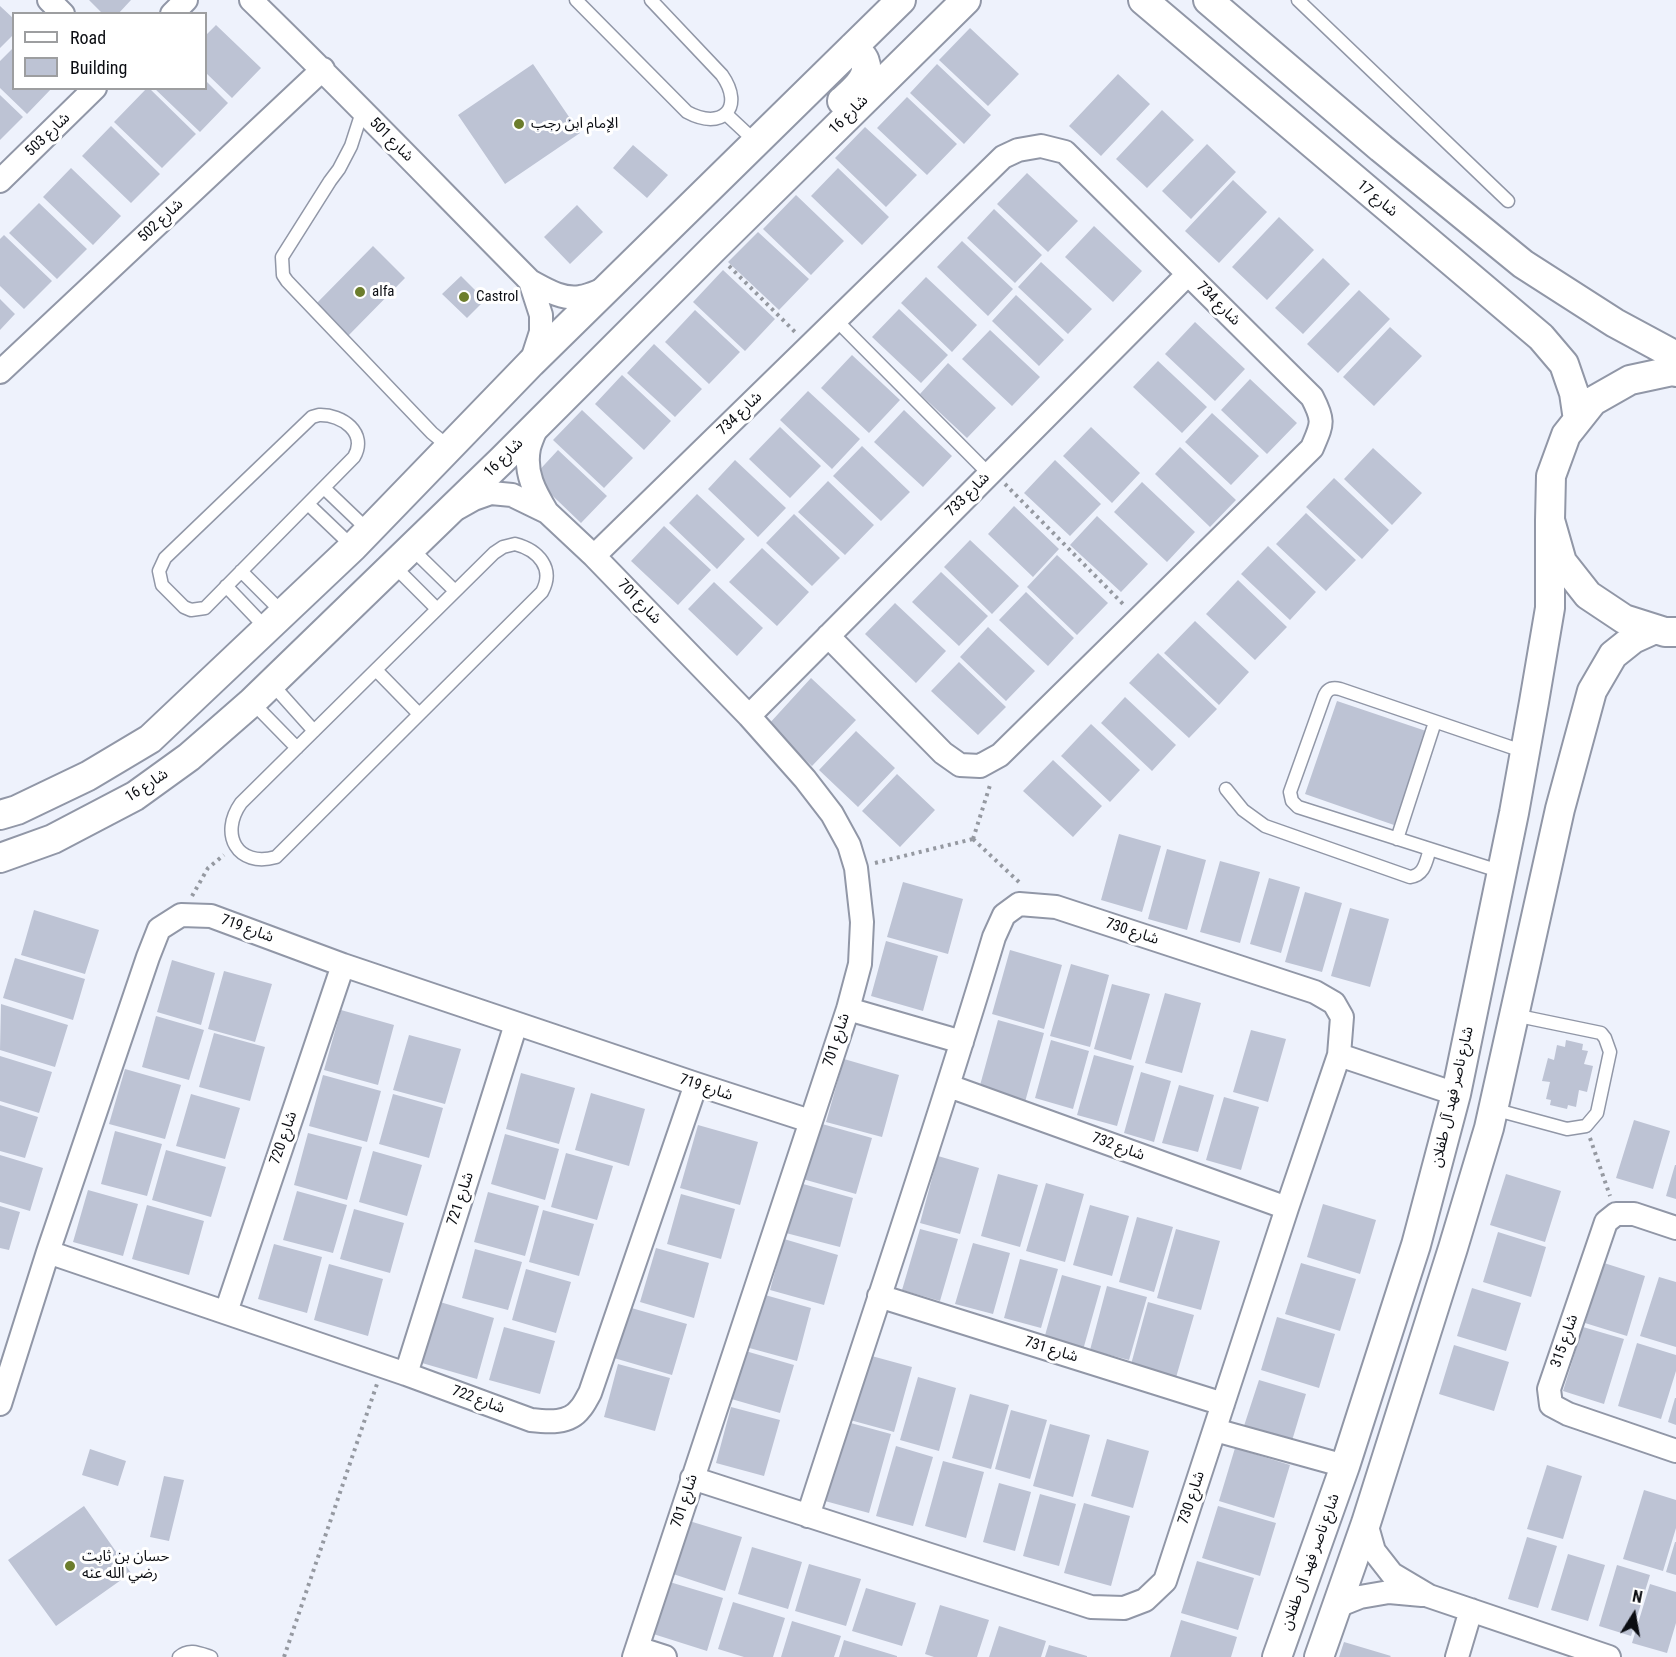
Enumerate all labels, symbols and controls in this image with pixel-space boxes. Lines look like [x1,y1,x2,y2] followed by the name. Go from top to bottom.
[12,12,207,90] legend
[70,27,106,48] text: Road
[70,57,127,78] text: Building
[826,92,872,138] street label: شارع 16
[22,109,74,161] street label: شارع 503
[365,114,417,166] street label: شارع 501
[531,115,618,133] place label: الإمام ابن رجب
[512,117,526,131] marker: الإمام ابن رجب
[1353,177,1401,221] street label: شارع 17
[135,196,187,246] street label: شارع 502
[1192,278,1244,330] street label: شارع 734
[372,283,395,301] place label: alfa
[353,285,367,299] marker: alfa
[476,288,518,306] place label: Castrol
[457,290,471,304] marker: Castrol
[714,388,766,440] street label: شارع 734
[481,435,527,481] street label: شارع 16
[942,469,994,521] street label: شارع 733
[613,576,665,628] street label: شارع 701
[122,766,172,806] street label: شارع 16
[218,911,276,947] street label: شارع 719
[1103,915,1161,949] street label: شارع 730
[820,1011,854,1069] street label: شارع 701
[1428,1025,1478,1169] street label: شارع ناصر فهد آل طفلان
[677,1071,735,1105] street label: شارع 719
[267,1109,301,1167] street label: شارع 720
[1089,1129,1147,1165] street label: شارع 732
[444,1170,478,1228] street label: شارع 721
[1548,1312,1582,1370] street label: شارع 315
[1022,1333,1080,1367] street label: شارع 731
[449,1382,507,1418] street label: شارع 722
[1175,1469,1209,1527] street label: شارع 730
[668,1472,702,1530] street label: شارع 701
[1278,1491,1344,1633] street label: شارع ناصر فهد آل طفلان
[82,1548,169,1583] place label: حسان بن ثابت رضي الله عنه
[63,1559,77,1573] marker: حسان بن ثابت رضي الله عنه
[1604,1585,1664,1645] north arrow
[1631,1587,1644,1607] text: N

